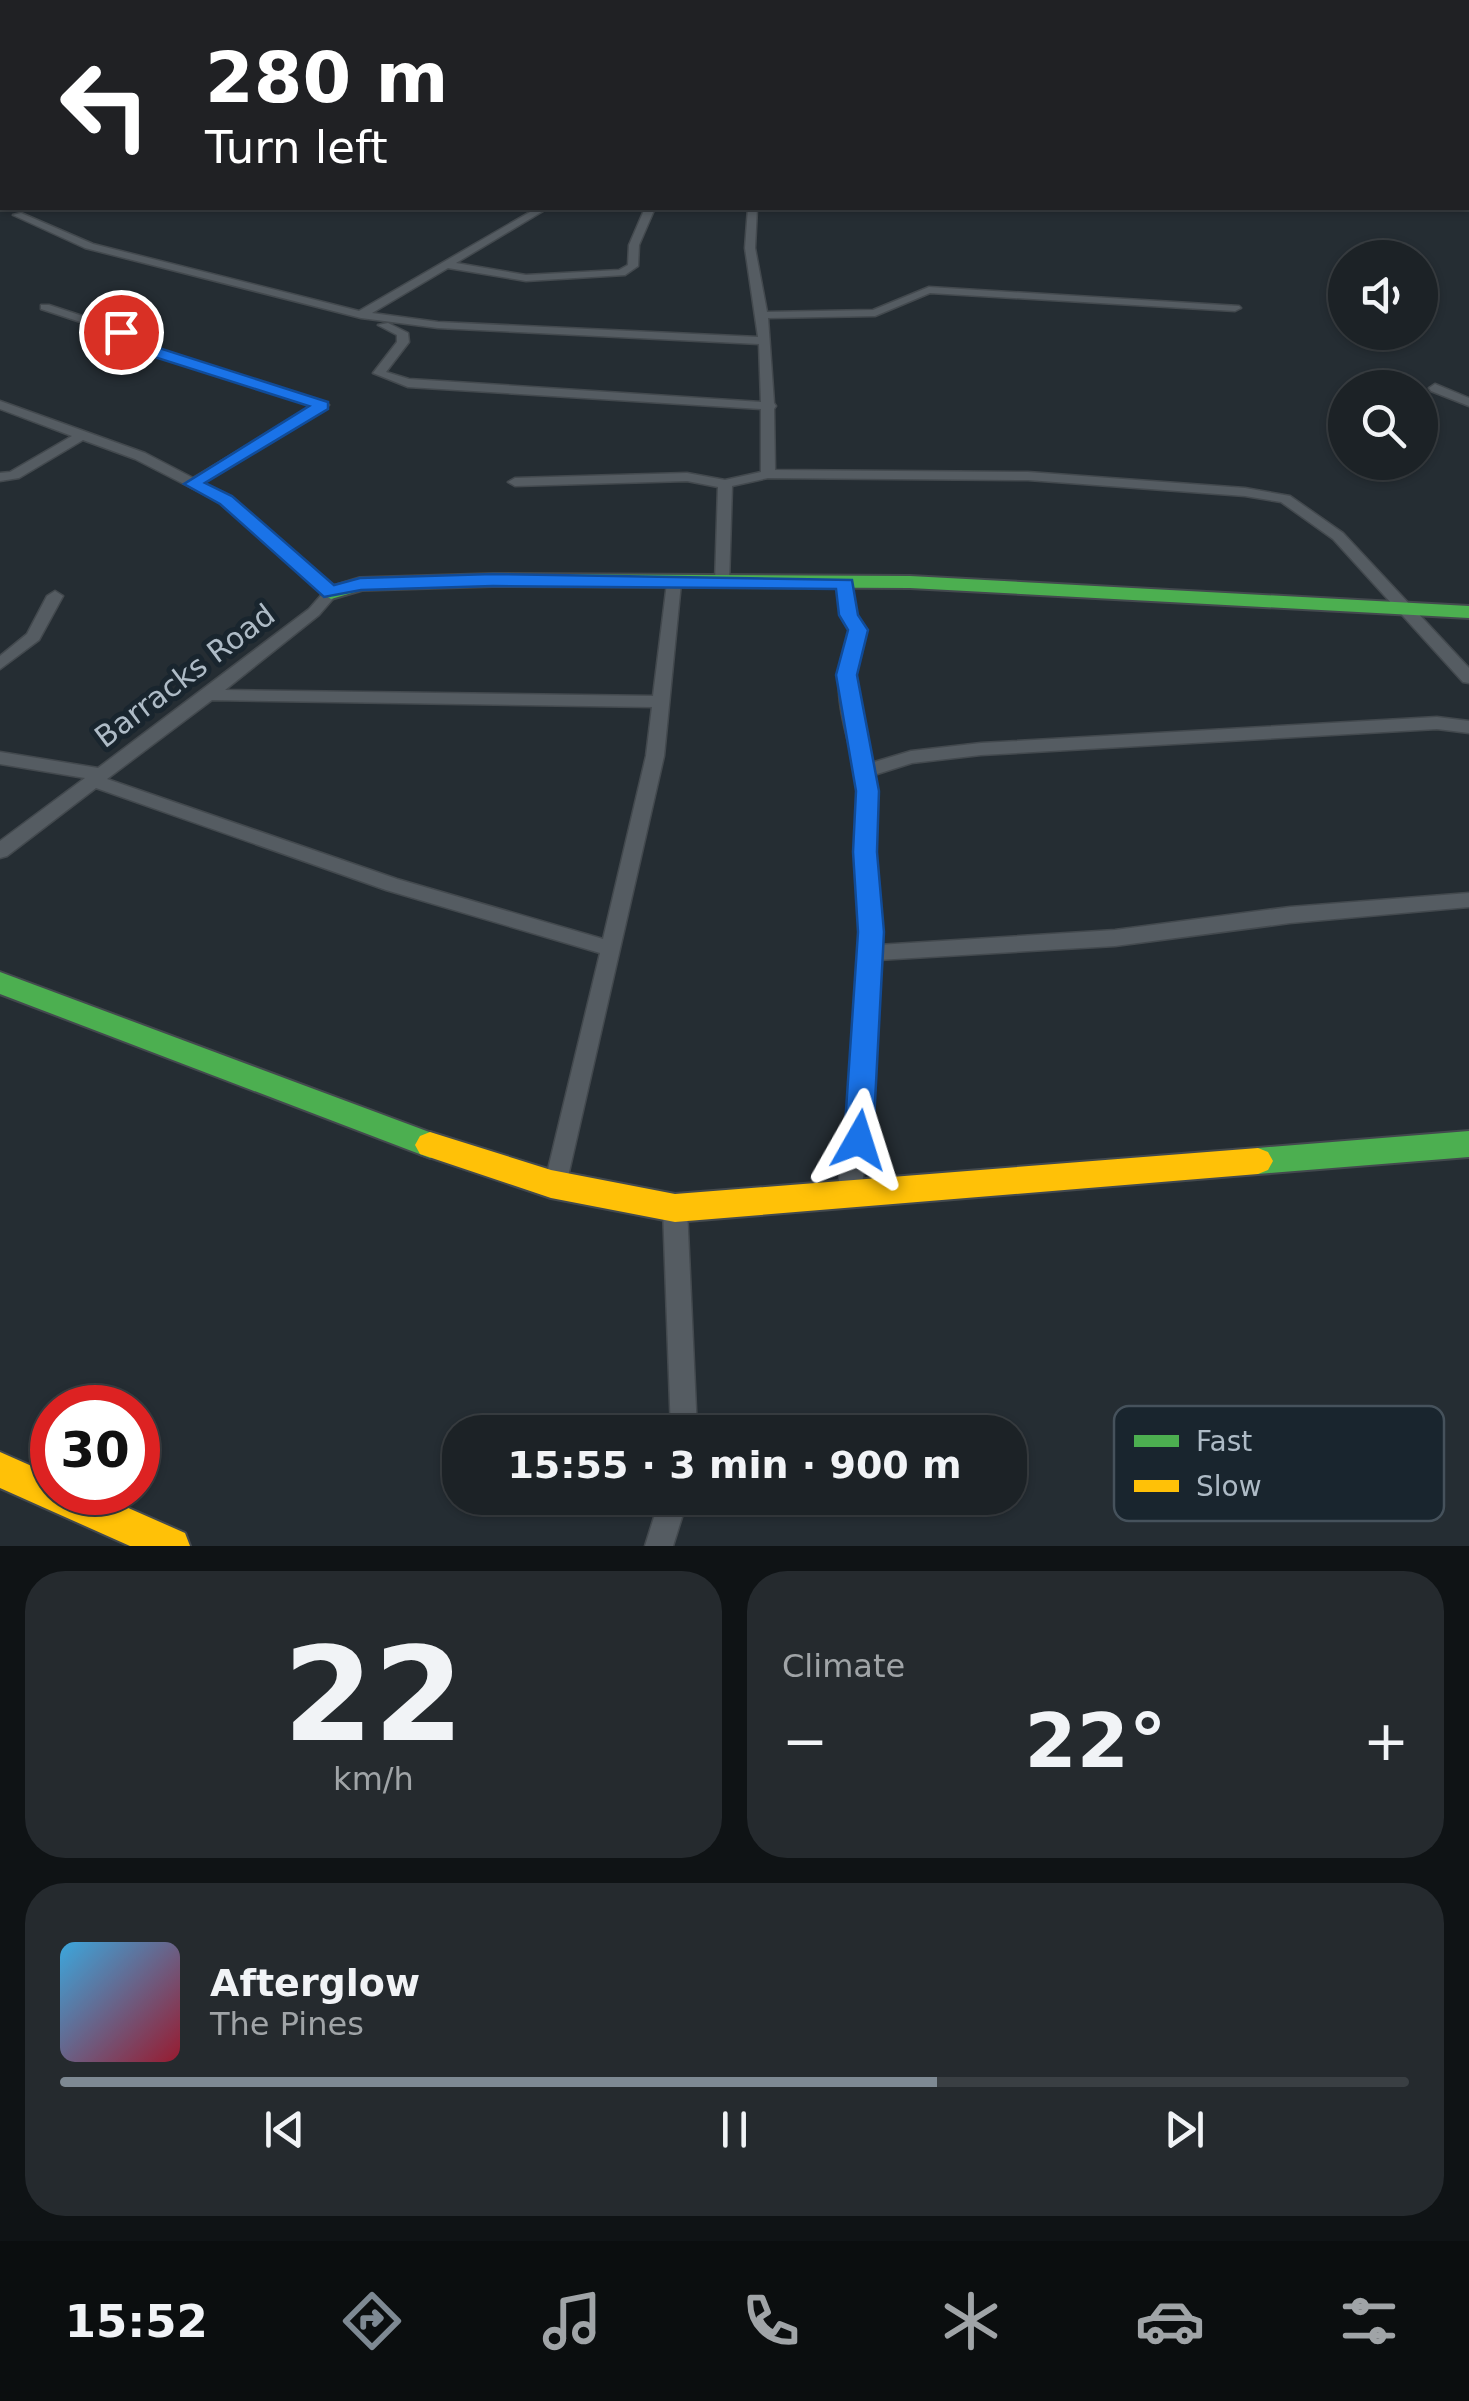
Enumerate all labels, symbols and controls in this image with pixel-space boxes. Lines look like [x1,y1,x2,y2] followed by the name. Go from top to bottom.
[205,37,448,119] text: 280 m
[40,40,170,170] icon: left
[205,121,388,174] text: Turn left
[1328,240,1438,480] map controls
[1328,240,1438,350] button: sound
[79,290,164,375] pin
[94,305,149,360] icon: arrive
[1328,370,1438,480] button: search
[88,597,281,755] street label: Barracks Road
[807,1088,911,1192] position arrow
[30,1385,160,1515] speed limit sign: 30
[1114,1406,1444,1521] legend
[1196,1425,1252,1458] text: Fast
[507,1443,962,1487] text: 15:55 · 3 min · 900 m
[1196,1470,1262,1503] text: Slow
[283,1619,464,1771] text: 22
[782,1647,905,1685] text: Climate
[1025,1697,1166,1785] text: 22°
[782,1709,828,1773] text: −
[1363,1709,1409,1773] text: +
[333,1760,414,1798] text: km/h
[210,1961,420,2005] text: Afterglow
[210,2005,364,2043] text: The Pines
[257,2102,312,2157] icon: previous
[707,2102,762,2157] icon: pause
[1157,2102,1212,2157] icon: next
[337,2286,407,2356] icon: directions
[537,2286,607,2356] icon: music
[736,2286,806,2356] icon: phone
[936,2286,1006,2356] icon: climate
[1135,2286,1205,2356] icon: car
[1334,2286,1404,2356] icon: filters
[65,2295,208,2348] text: 15:52

